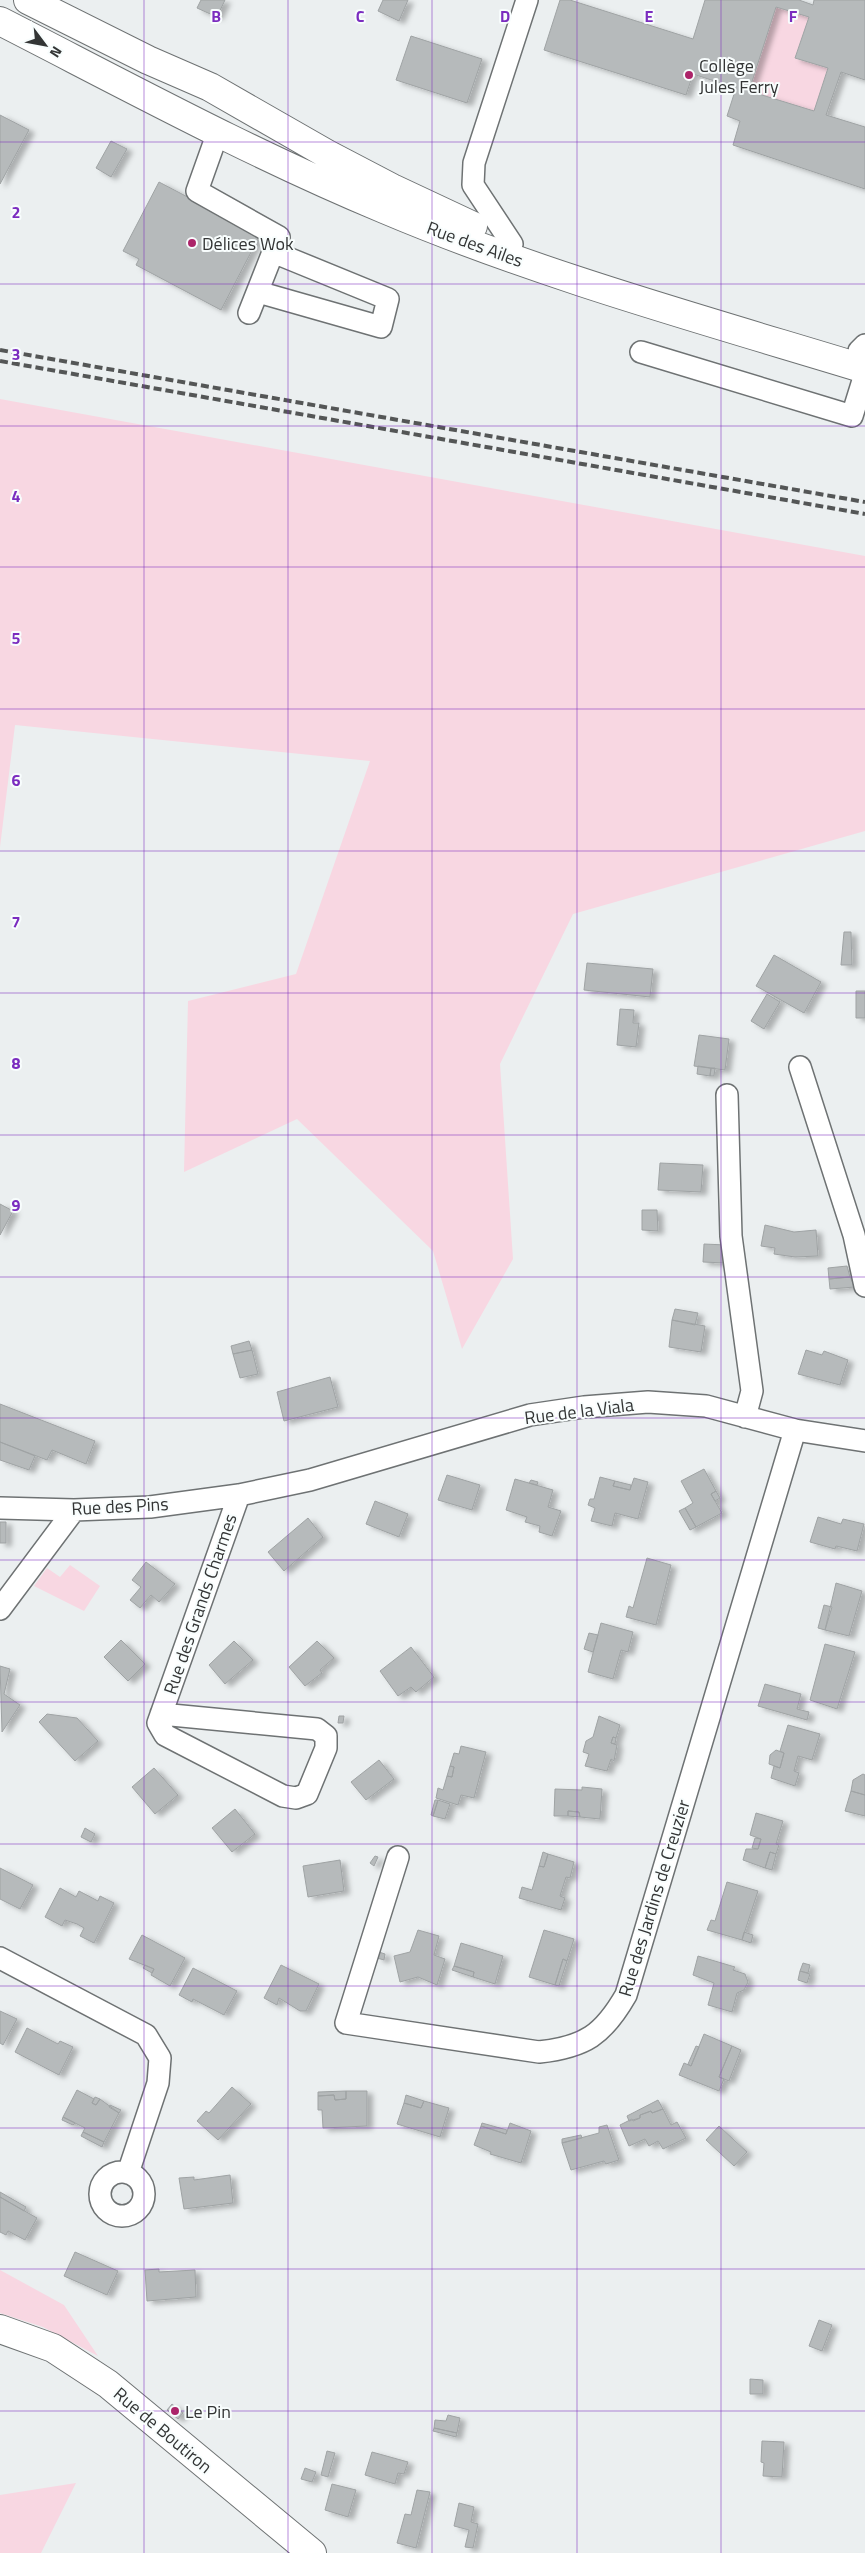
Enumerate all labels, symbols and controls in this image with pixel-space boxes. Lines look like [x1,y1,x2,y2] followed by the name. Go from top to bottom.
[211,4,221,28] text: B
[356,4,365,28] text: C
[500,4,510,28] text: D
[645,4,654,28] text: E
[789,4,798,28] text: F
[20,20,70,70] north arrow
[45,42,68,62] text: N
[699,52,779,100] place label: Collège Jules Ferry
[683,69,695,81] marker: Collège Jules Ferry
[12,200,20,224] text: 2
[423,214,527,274] street label: Rue des Ailes
[202,230,294,257] place label: Délices Wok
[186,237,198,249] marker: Délices Wok
[12,342,20,366] text: 3
[12,484,21,508] text: 4
[12,626,21,650] text: 5
[12,768,21,792] text: 6
[12,910,20,934] text: 7
[12,1051,21,1075] text: 8
[12,1193,21,1217] text: 9
[523,1391,635,1431] street label: Rue de la Viala
[71,1490,169,1522] street label: Rue des Pins
[156,1510,244,1698] street label: Rue des Grands Charmes
[611,1796,697,2000] street label: Rue des Jardins de Creuzier
[108,2380,218,2480] street label: Rue de Boutiron
[185,2398,231,2425] place label: Le Pin
[169,2405,181,2417] marker: Le Pin

